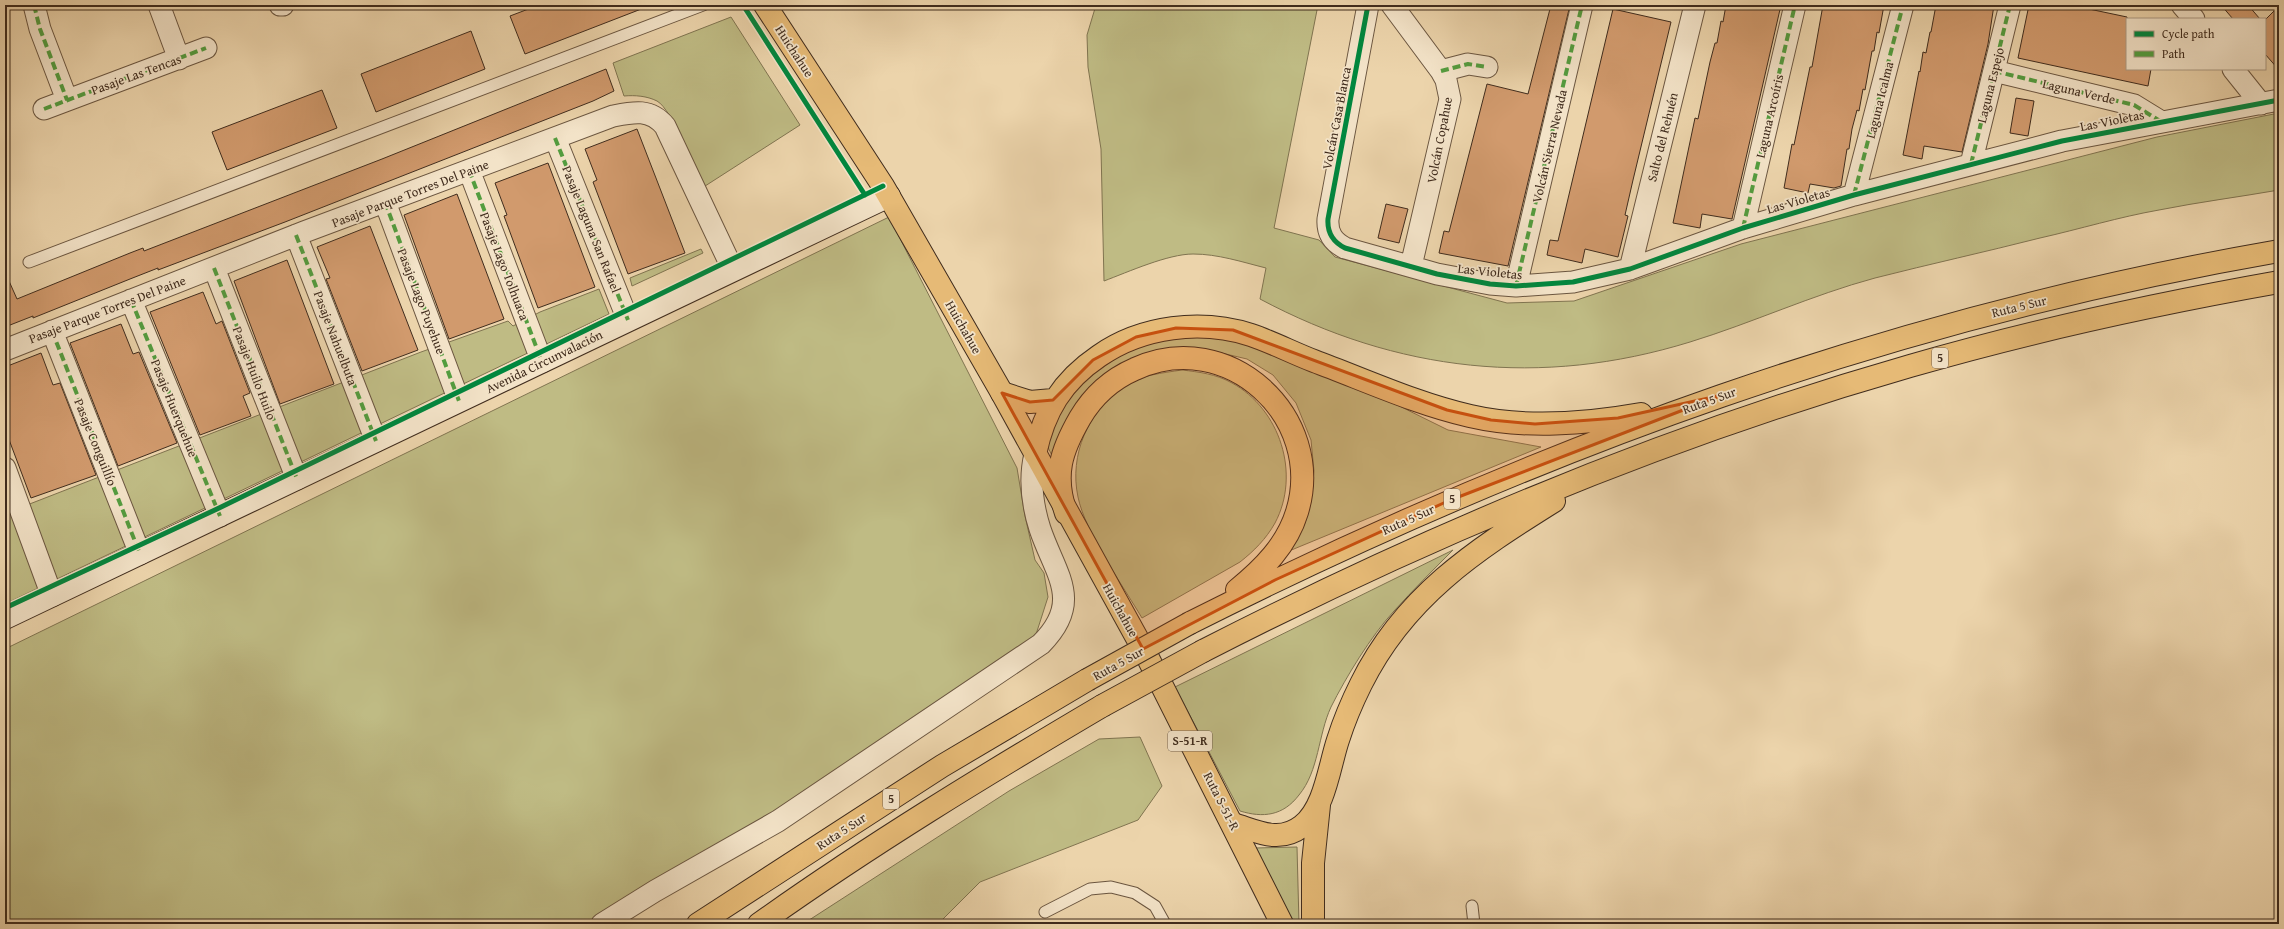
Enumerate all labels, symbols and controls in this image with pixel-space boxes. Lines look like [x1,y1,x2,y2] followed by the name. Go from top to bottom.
[2126,18,2266,70] legend
[771,21,819,81] street label: Huichahue
[2162,25,2215,42] text: Cycle path
[1972,45,2009,125] street label: Laguna Espejo
[2162,45,2185,62] text: Path
[88,49,184,100] street label: Pasaje Las Tencas
[1861,59,1898,141] street label: Laguna Icalma
[1317,64,1356,171] street label: Volcán Casa Blanca
[1751,72,1788,160] street label: Laguna Arcoíris
[2041,74,2117,109] street label: Laguna Verde
[1527,87,1572,205] street label: Volcán Sierra Nevada
[1642,90,1683,184] street label: Salto del Rehuén
[1422,95,1457,185] street label: Volcán Copahue
[2078,105,2146,136] street label: Las Violetas
[329,155,491,232] street label: Pasaje Parque Torres Del Paine
[557,163,626,296] street label: Pasaje Laguna San Rafael
[1764,182,1832,219] street label: Las Violetas
[475,209,534,324] street label: Pasaje Lago Tolhuaca
[393,245,450,357] street label: Pasaje Lago Puyehue
[1457,259,1523,284] street label: Las Violetas
[26,271,188,348] street label: Pasaje Parque Torres Del Paine
[309,288,363,389] street label: Pasaje Nahuelbuta
[1990,290,2049,322] street label: Ruta 5 Sur
[941,297,986,357] street label: Huichahue
[228,324,281,423] street label: Pasaje Huilo Huilo
[483,325,606,398] street label: Avenida Circunvalación
[1932,348,1948,368] road number: 5
[146,356,203,460] street label: Pasaje Huerquehue
[1680,382,1739,419] street label: Ruta 5 Sur
[69,396,122,489] street label: Pasaje Conguillío
[1444,489,1460,509] road number: 5
[1379,499,1438,540] street label: Ruta 5 Sur
[1098,580,1143,641] street label: Huichahue
[1089,641,1148,685] street label: Ruta 5 Sur
[1168,731,1212,751] road number: S-51-R
[1199,769,1245,834] street label: Ruta S-51-R
[883,789,899,809] road number: 5
[813,808,870,855] street label: Ruta 5 Sur

